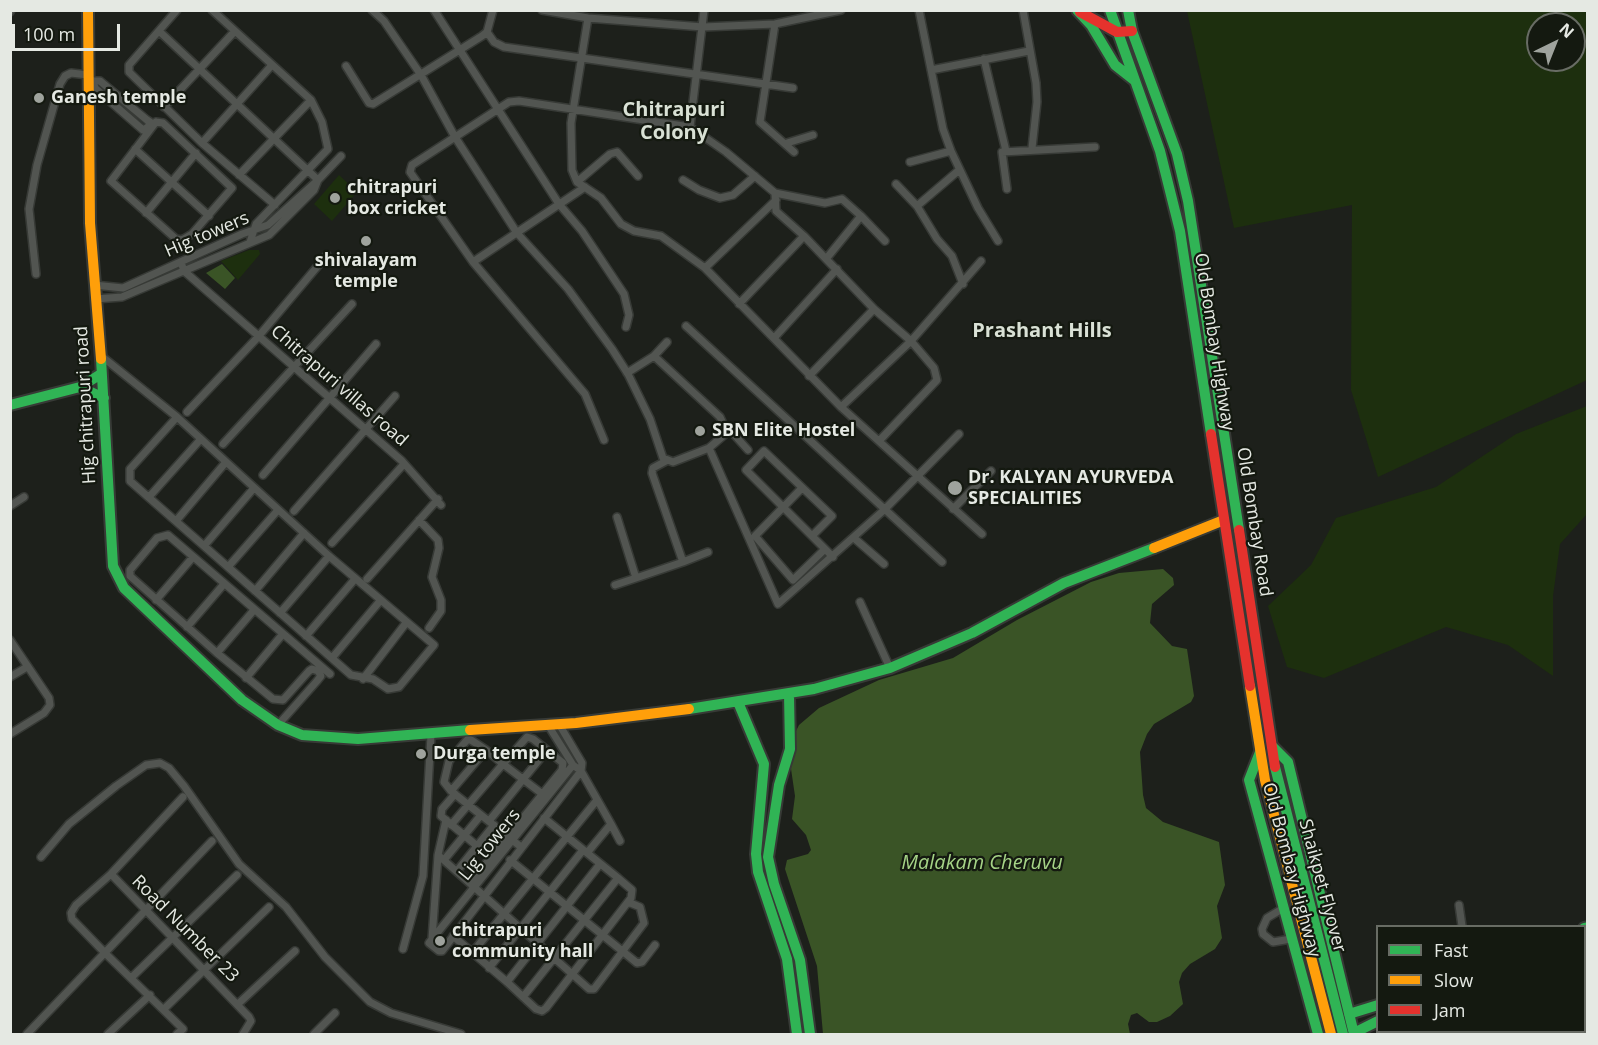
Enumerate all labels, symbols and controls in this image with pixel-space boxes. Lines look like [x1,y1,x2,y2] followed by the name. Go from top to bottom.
[15,12,123,50] scale bar
[1526,12,1586,72] north arrow
[1555,18,1579,43] text: N
[23,22,75,46] text: 100 m
[51,87,186,109] place label: Ganesh temple
[32,91,46,105] marker: Ganesh temple
[623,98,725,145] district label: Chitrapuri Colony
[347,177,446,219] place label: chitrapuri box cricket
[328,191,342,205] marker: chitrapuri box cricket
[162,208,252,262] street label: Hig towers
[359,234,373,248] marker: shivalayam temple
[315,250,417,292] place label: shivalayam temple
[1189,252,1239,432] street label: Old Bombay Highway
[972,319,1112,343] district label: Prashant Hills
[266,321,412,451] street label: Chitrapuri villas road
[71,326,101,484] street label: Hig chitrapuri road
[712,420,855,442] place label: SBN Elite Hostel
[693,424,707,438] marker: SBN Elite Hostel
[1232,446,1276,598] street label: Old Bombay Road
[968,467,1173,510] place label: Dr. KALYAN AYURVEDA SPECIALITIES
[946,479,964,497] marker: Dr. KALYAN AYURVEDA SPECIALITIES
[433,743,556,765] place label: Durga temple
[414,747,428,761] marker: Durga temple
[1257,780,1325,960] street label: Old Bombay Highway
[455,805,525,885] street label: Lig towers
[1294,817,1350,955] street label: Shaikpet Flyover
[901,851,1063,875] water label: Malakam Cheruvu
[127,871,243,987] street label: Road Number 23
[452,920,593,962] place label: chitrapuri community hall
[1376,925,1586,1033] legend
[433,934,447,948] marker: chitrapuri community hall
[1434,938,1468,962] text: Fast
[1434,968,1473,992] text: Slow
[1434,998,1466,1022] text: Jam

